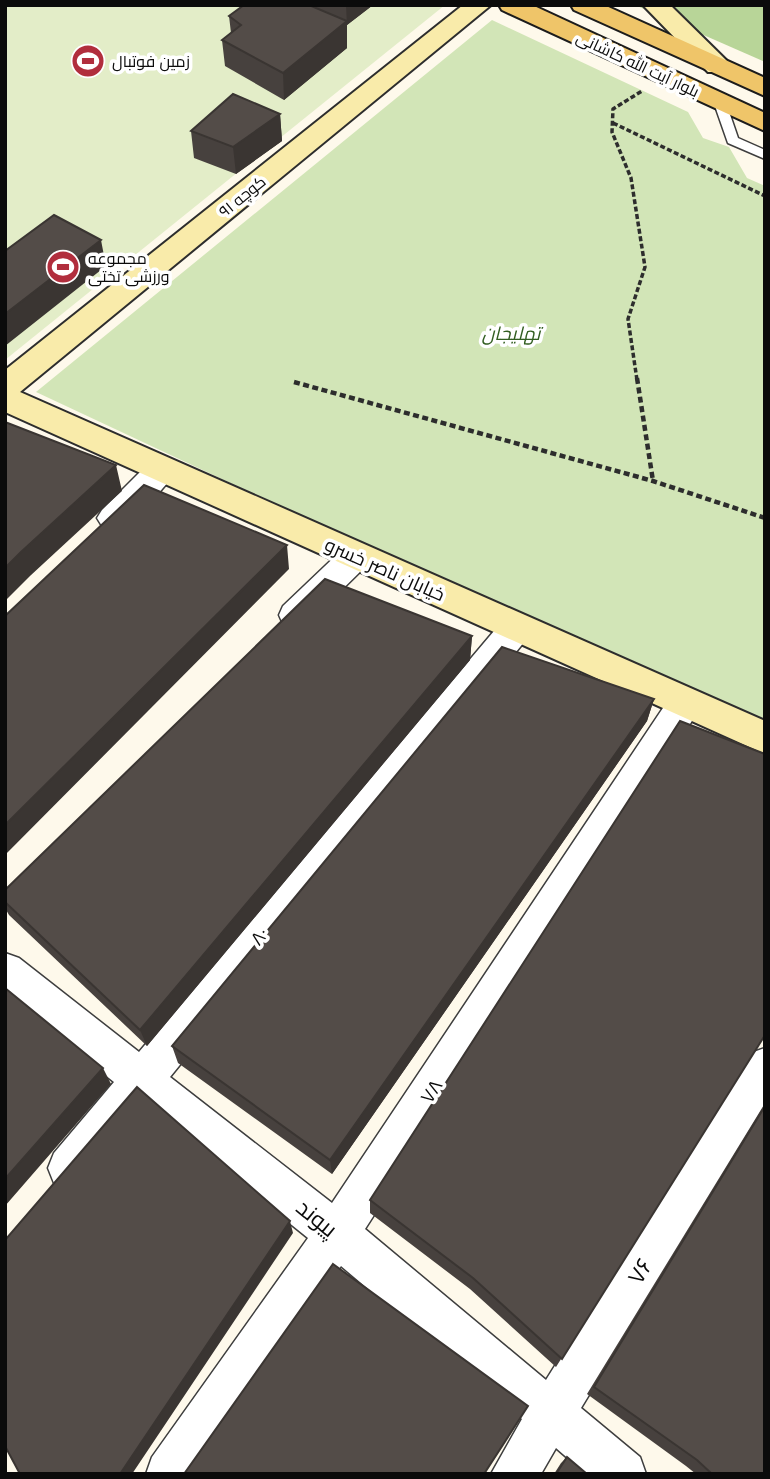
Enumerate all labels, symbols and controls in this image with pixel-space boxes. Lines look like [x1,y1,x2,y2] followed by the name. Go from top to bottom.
[573,26,703,102] street label: بلوار آیت الله کاشانی
[69,42,107,80] sports icon: زمین فوتبال
[112,50,190,72] place label: زمین فوتبال
[214,170,271,223] street label: کوچه ۹۱
[88,247,169,287] place label: مجموعه ورزشی تختی
[44,248,82,286] sports icon: مجموعه ورزشی تختی
[482,320,544,346] park label: تهلیجان
[321,531,449,607] street label: خیابان ناصر خسرو
[244,921,274,951] street label: ۸۰
[414,1074,448,1108] street label: ۷۸
[290,1191,345,1244] street label: پیوند
[619,1251,659,1290] street label: ۷۶

